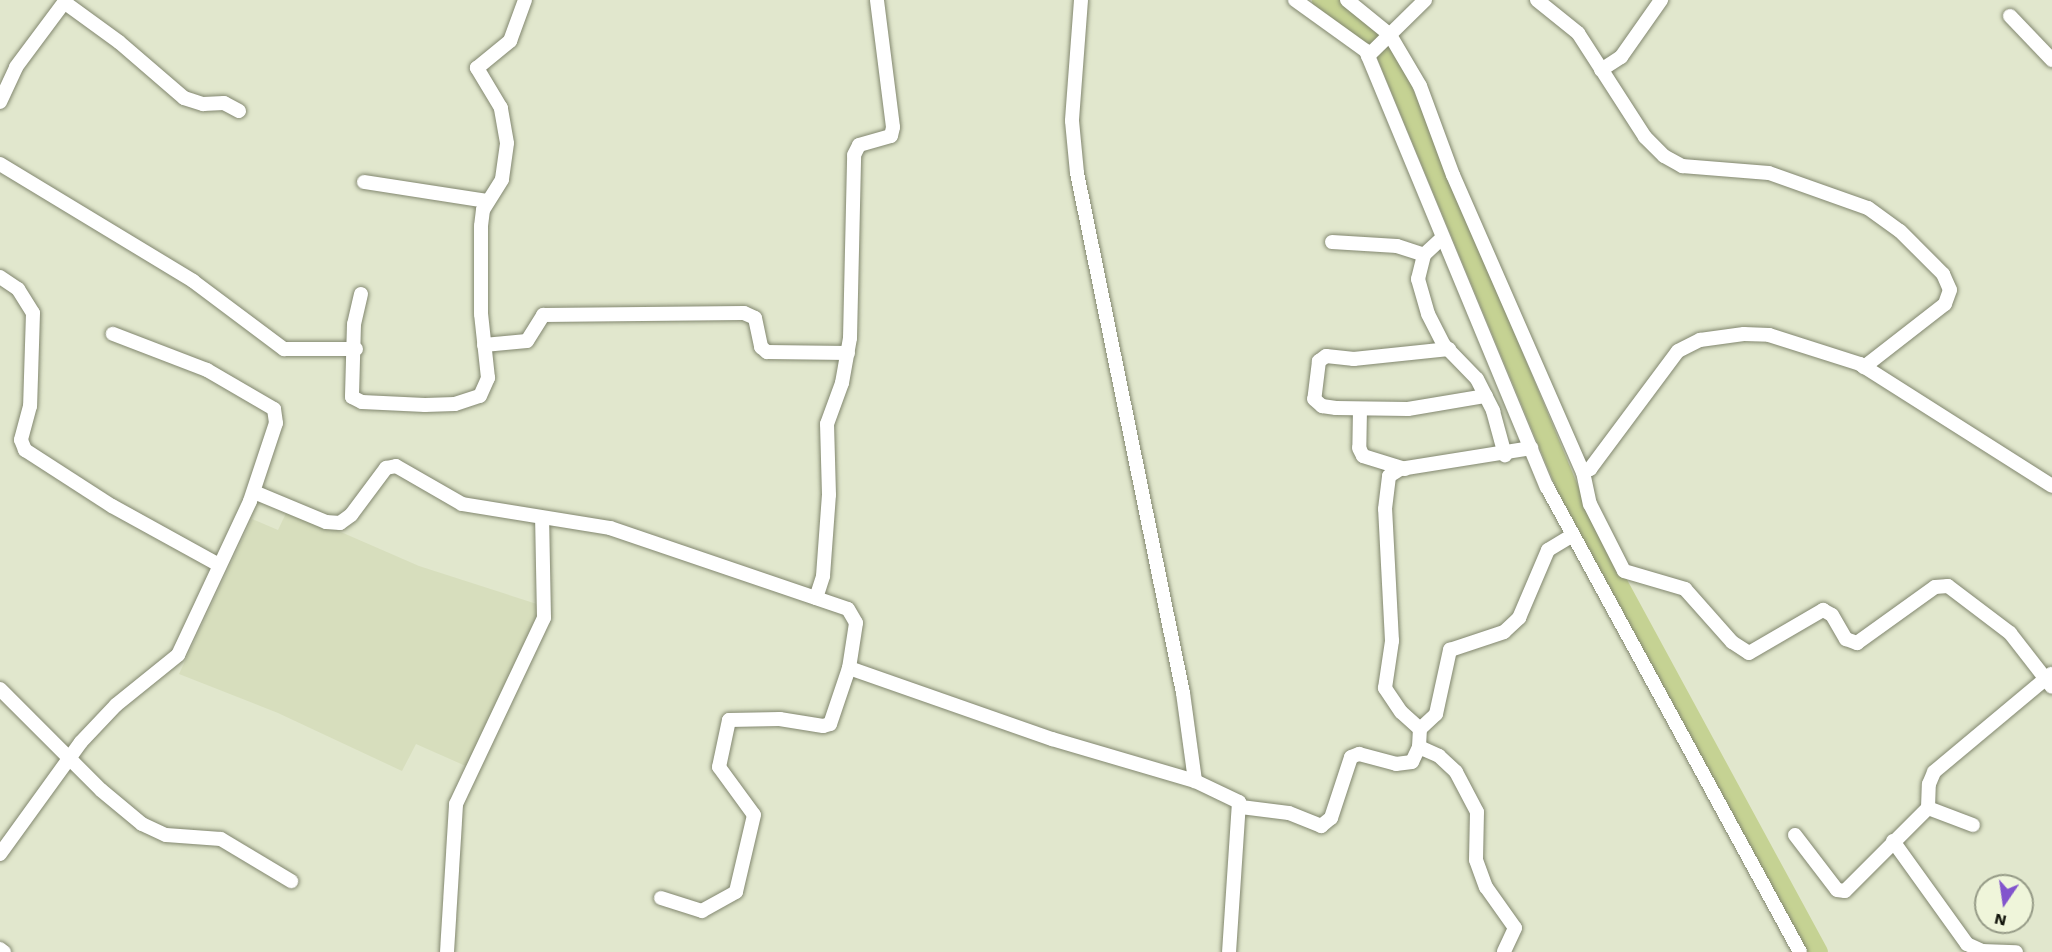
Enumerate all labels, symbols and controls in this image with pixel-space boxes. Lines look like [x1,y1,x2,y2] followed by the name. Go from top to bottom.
[1974,874,2034,934] north arrow
[1992,909,2008,931] text: N

